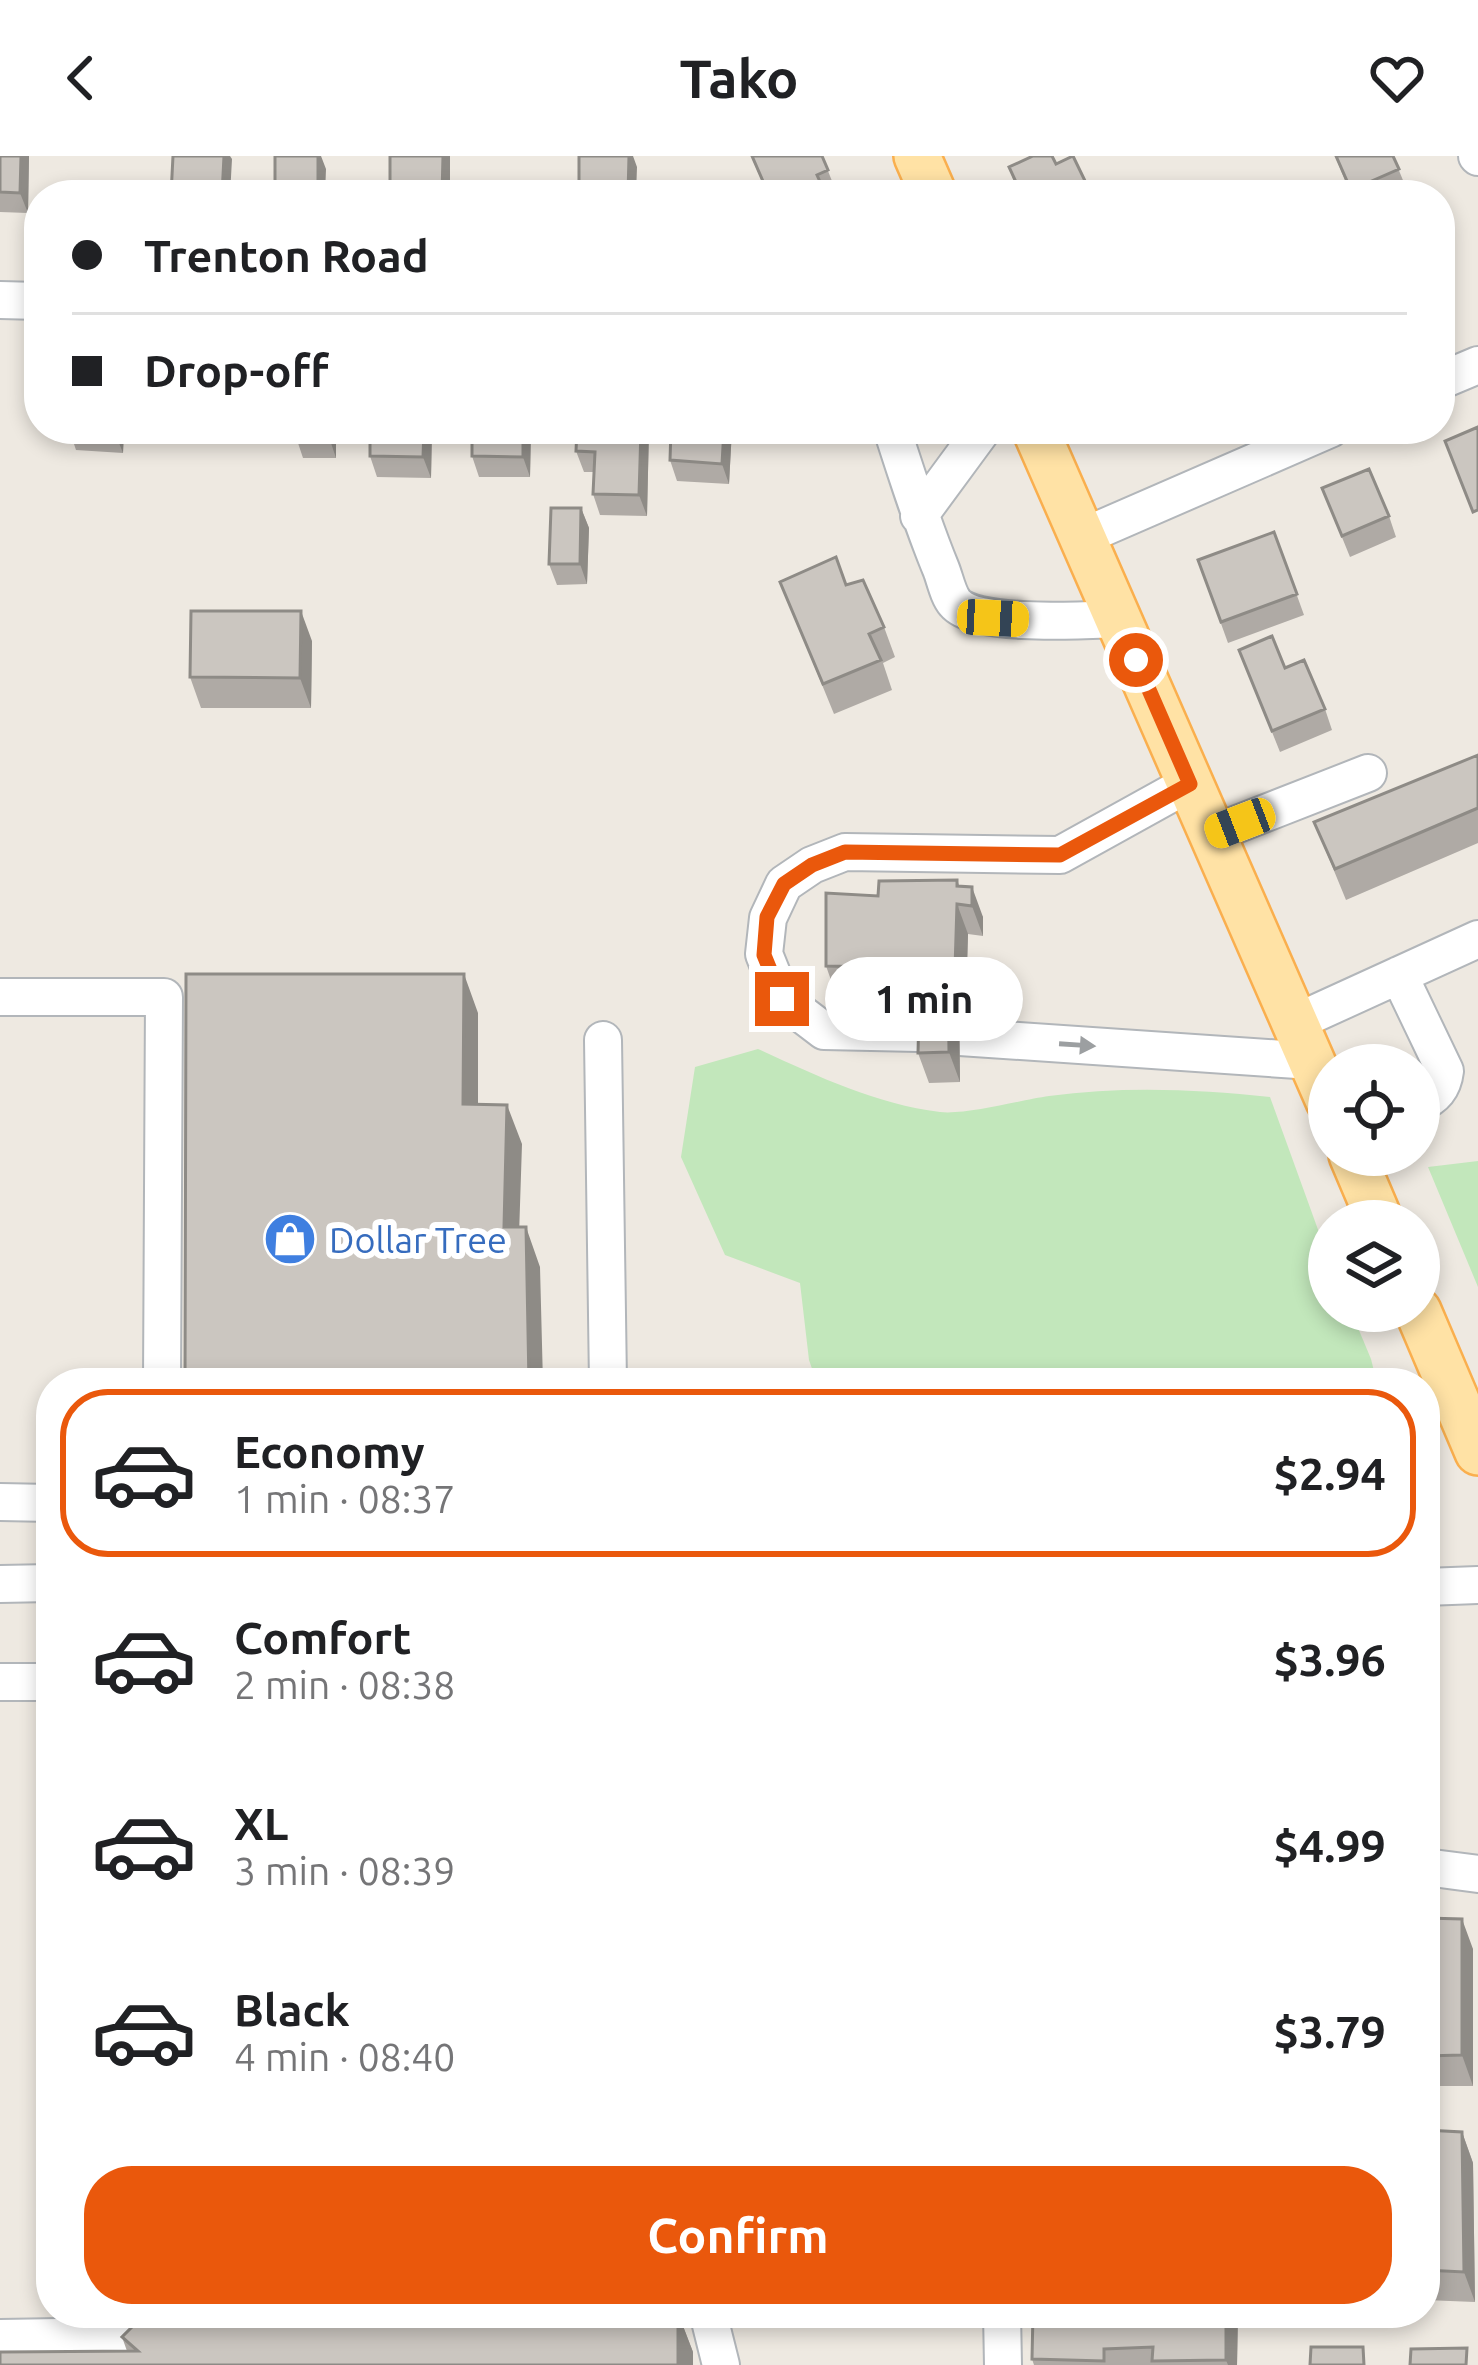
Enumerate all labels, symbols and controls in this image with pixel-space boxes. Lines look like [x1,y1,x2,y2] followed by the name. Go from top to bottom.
[48,45,114,111] icon: back
[1364,45,1430,111] icon: heart
[679,48,799,108] text: Tako
[144,230,429,281] text: Trenton Road
[144,345,329,396] text: Drop-off
[956,598,1030,638] car
[1109,633,1163,687] route start
[1200,793,1280,853] car
[824,957,1022,1041] callout: 1 min
[755,972,809,1026] route end
[875,977,973,1020] text: 1 min
[1059,1035,1096,1054] one-way arrow
[1308,1044,1440,1332] map controls
[1308,1044,1440,1176] button: locate
[1308,1200,1440,1332] button: layers
[262,1211,318,1267] shop icon: Dollar Tree
[329,1219,507,1260] place label: Dollar Tree
[90,1419,198,1527] icon: car
[234,1426,425,1477] text: Economy
[1273,1448,1386,1499] text: $2.94
[234,1477,455,1520] text: 1 min · 08:37
[90,1605,198,1713] icon: car
[234,1612,411,1663] text: Comfort
[1273,1634,1386,1685] text: $3.96
[234,1663,455,1706] text: 2 min · 08:38
[90,1791,198,1899] icon: car
[234,1798,288,1849] text: XL
[1273,1820,1386,1871] text: $4.99
[234,1849,455,1892] text: 3 min · 08:39
[90,1977,198,2085] icon: car
[234,1984,350,2035] text: Black
[1273,2006,1386,2057] text: $3.79
[234,2035,455,2078] text: 4 min · 08:40
[84,2166,1392,2304] button: Confirm

